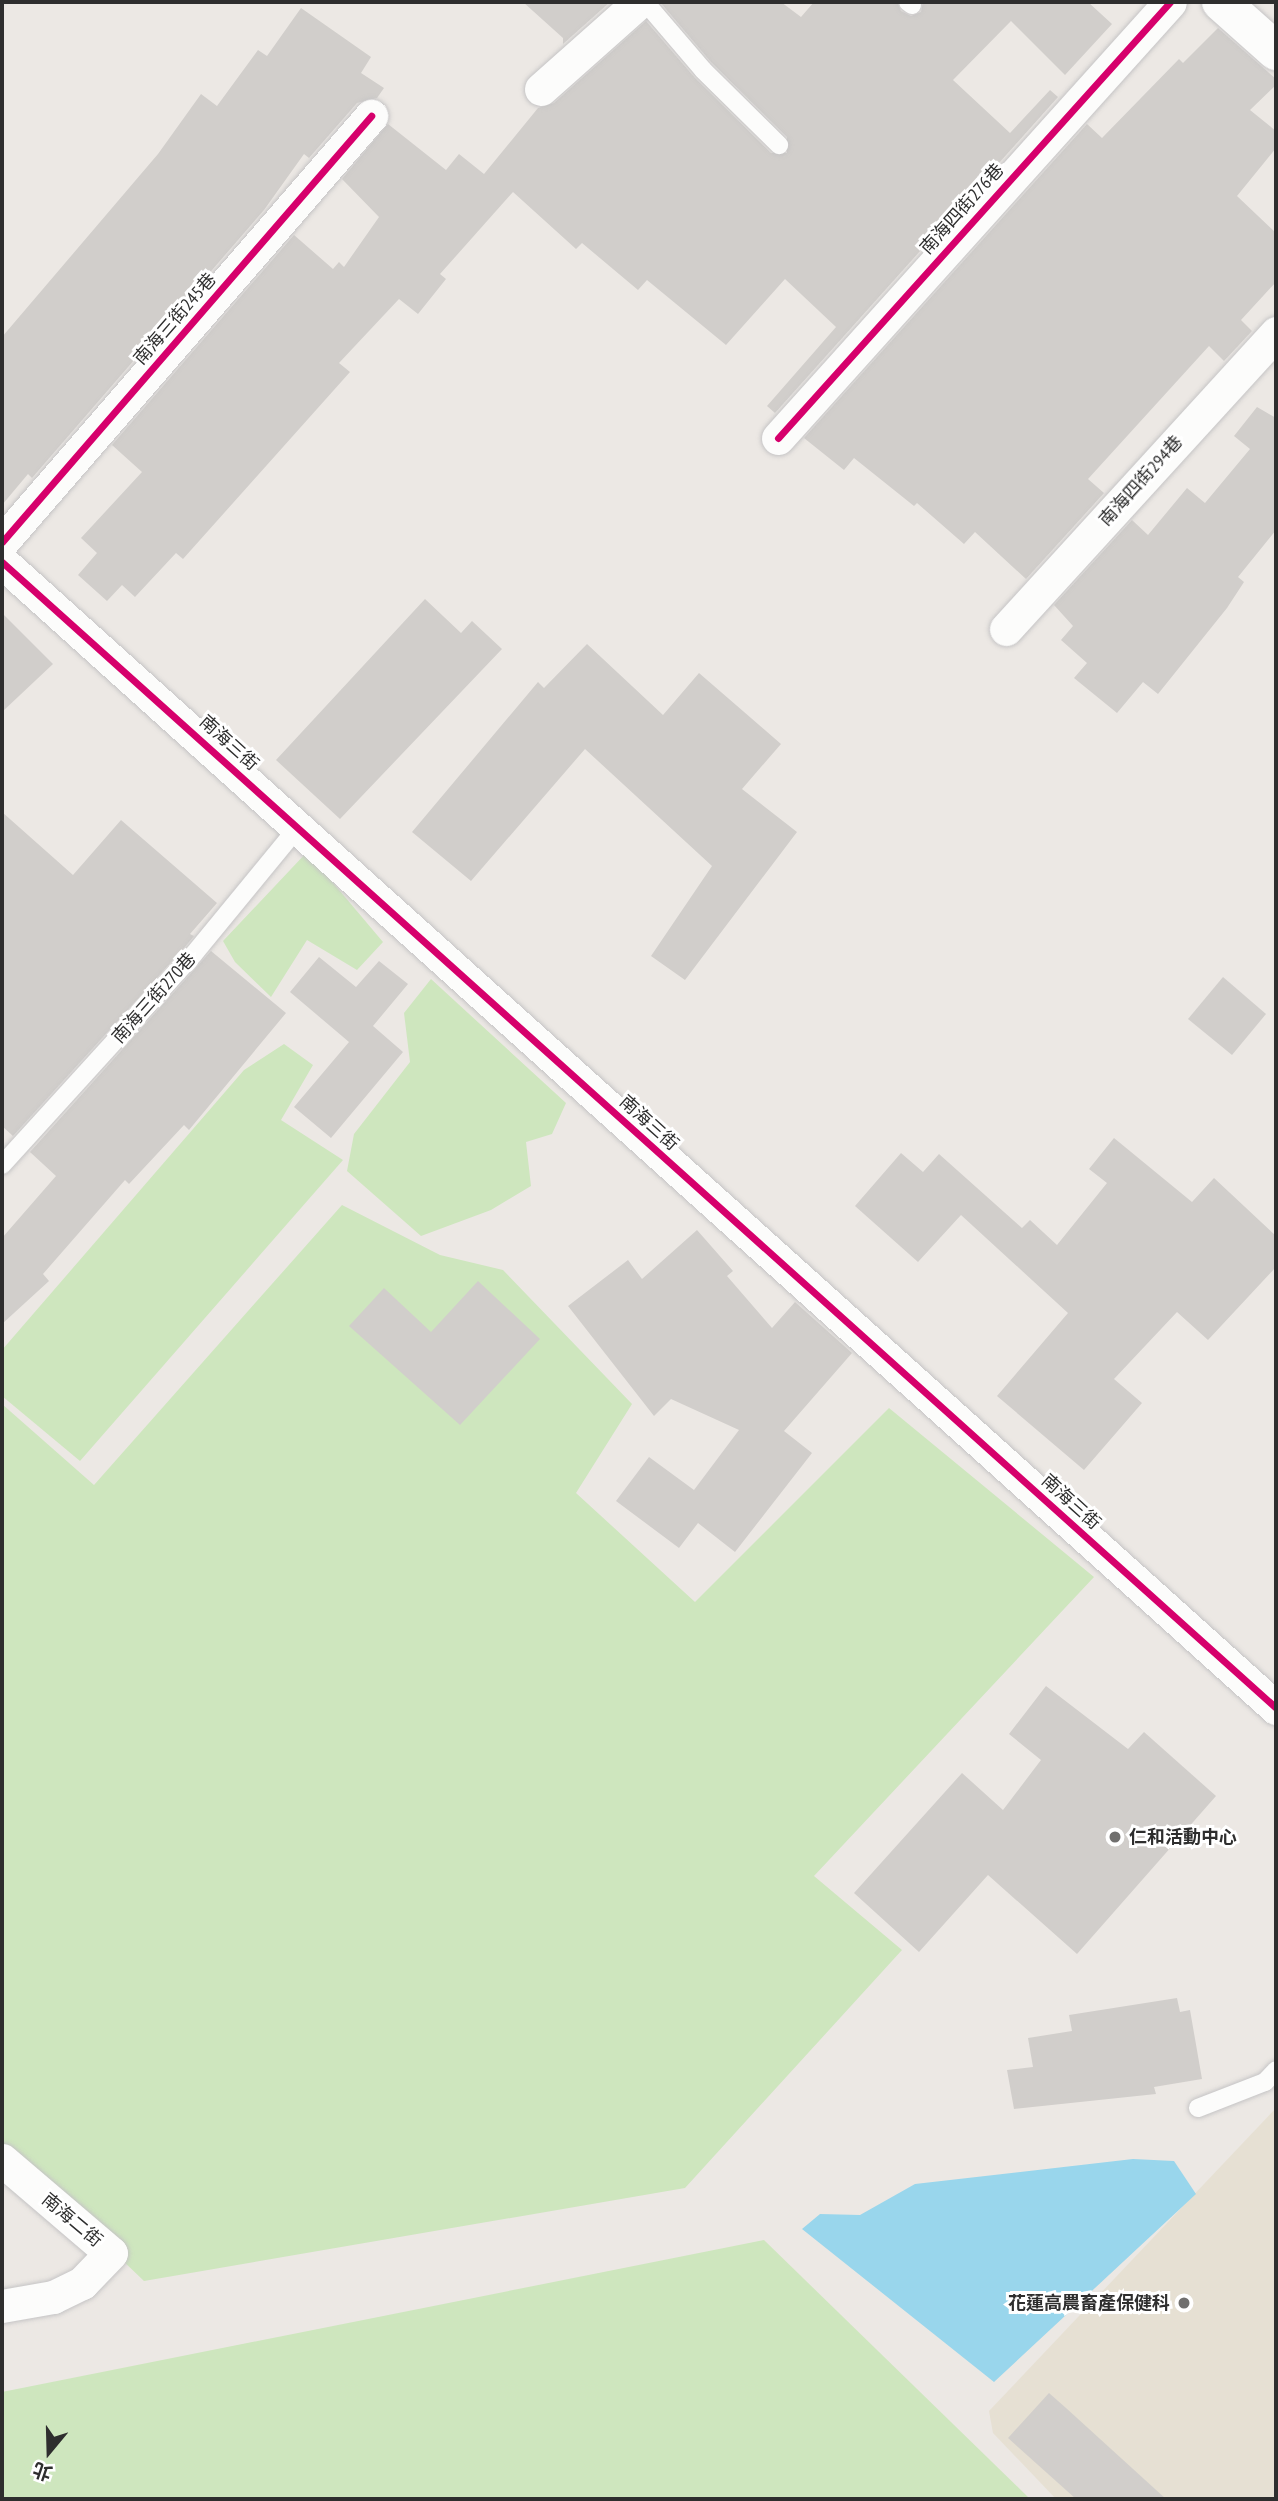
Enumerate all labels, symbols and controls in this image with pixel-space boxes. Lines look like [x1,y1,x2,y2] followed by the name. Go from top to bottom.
[916,159,1008,259] street label: 南海四街276巷
[129,269,221,369] street label: 南海三街245巷
[1095,431,1187,531] street label: 南海四街294巷
[195,711,263,775] street label: 南海三街
[108,948,200,1048] street label: 南海三街270巷
[615,1091,683,1155] street label: 南海三街
[1037,1470,1105,1534] street label: 南海三街
[1129,1826,1237,1848] place label: 仁和活動中心
[1107,1829,1123,1845] marker: 仁和活動中心
[37,2189,107,2251] street label: 南海二街
[1008,2292,1170,2314] place label: 花蓮高農畜產保健科
[1176,2295,1192,2311] marker: 花蓮高農畜產保健科
[14,2417,84,2487] north arrow
[29,2457,55,2486] text: 北

